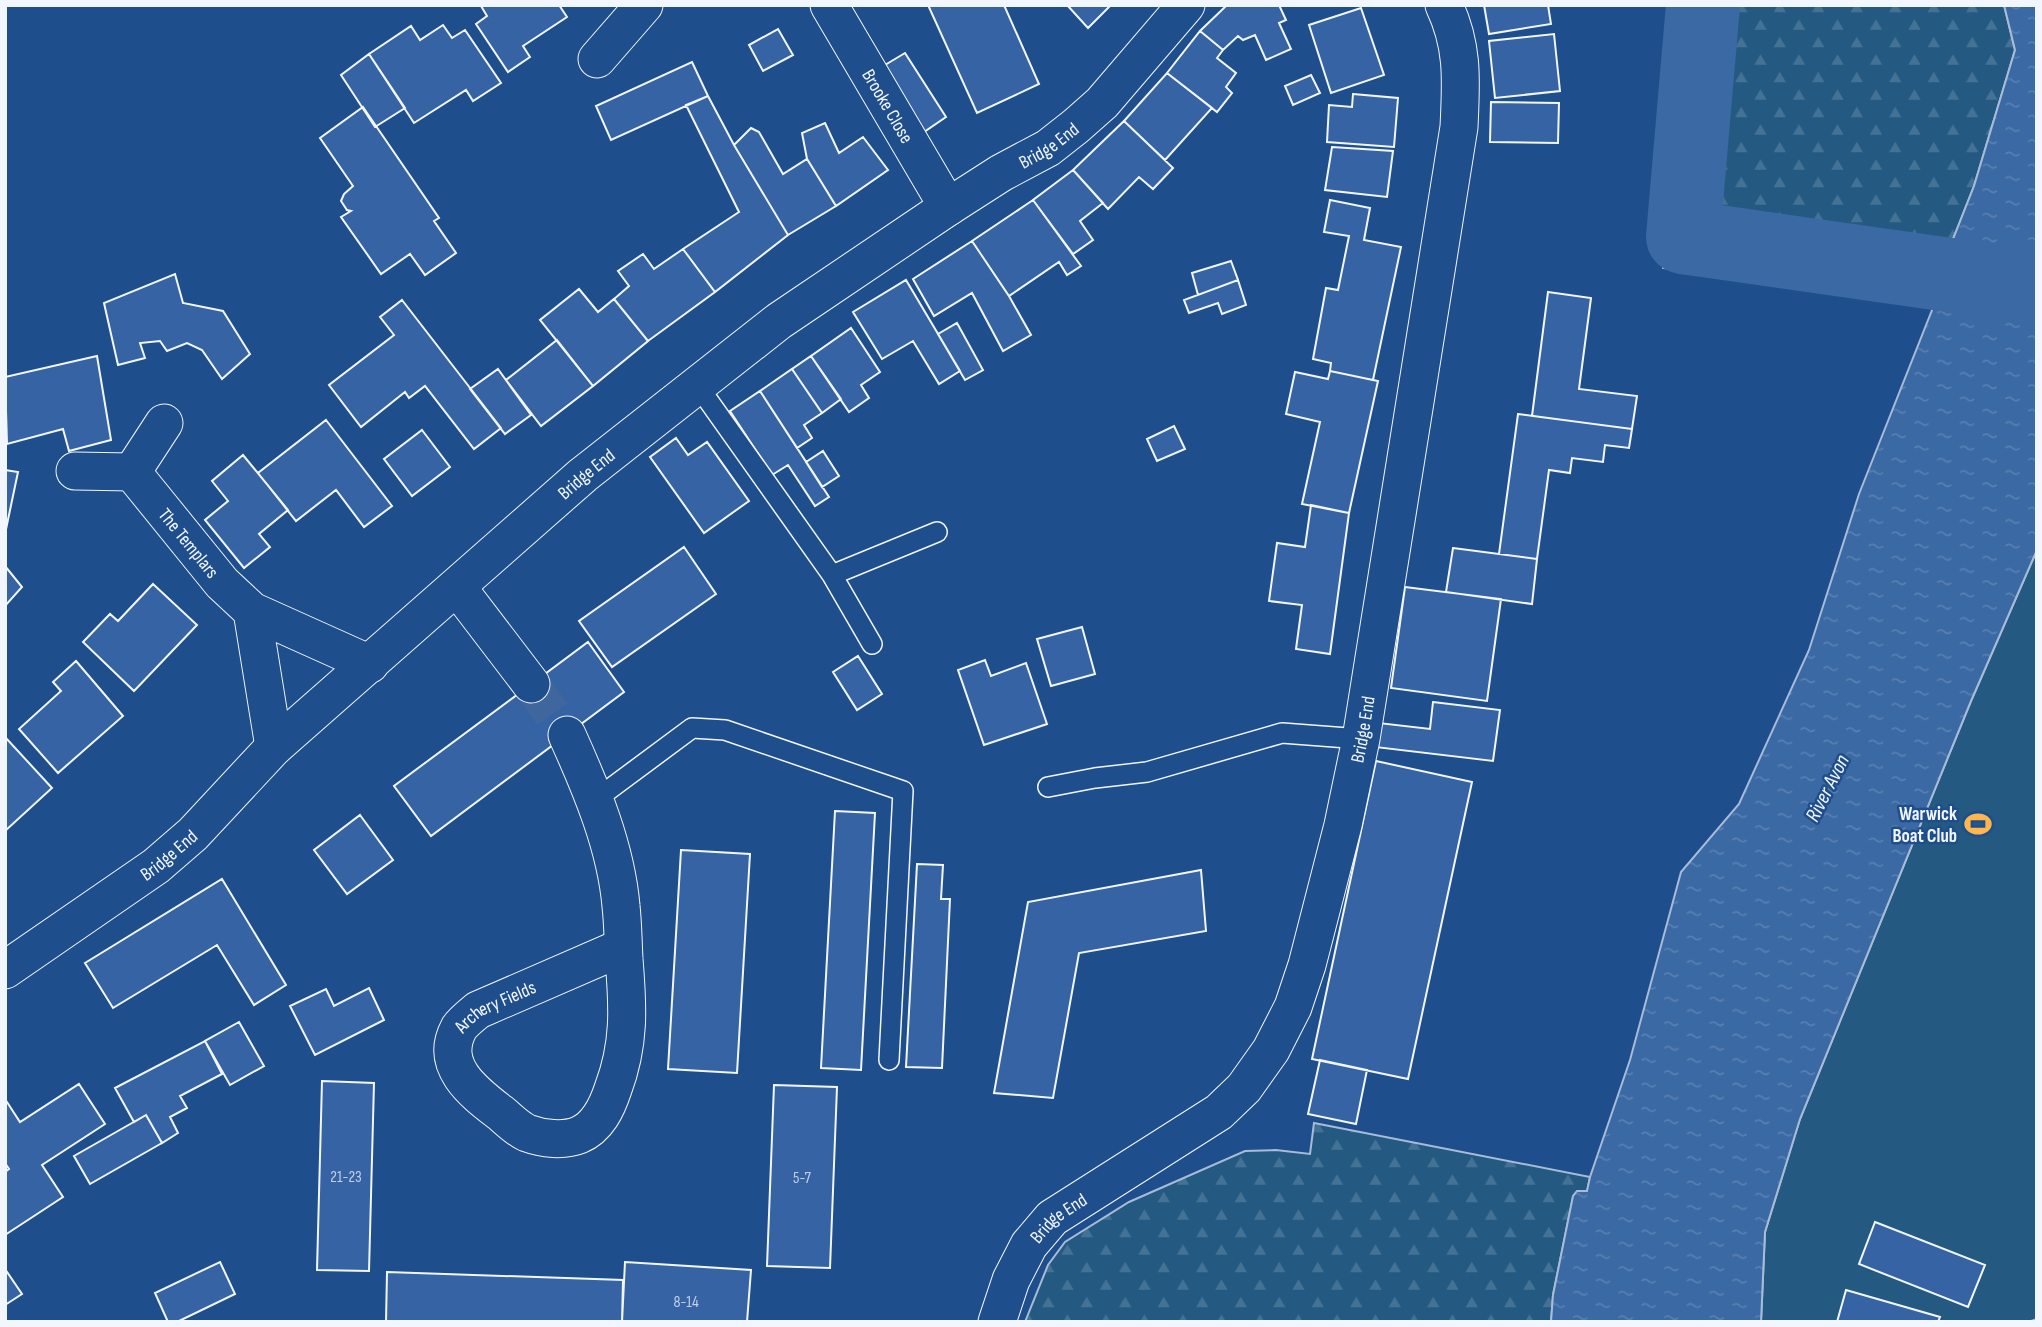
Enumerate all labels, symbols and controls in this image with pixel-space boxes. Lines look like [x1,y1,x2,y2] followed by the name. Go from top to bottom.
[856,65,918,148] street label: Brooke Close
[1015,118,1084,174] street label: Bridge End
[553,444,620,505] street label: Bridge End
[153,504,223,583] street label: The Templars
[1346,694,1381,765] street label: Bridge End
[1800,750,1855,826] water label: River Avon
[1893,803,1957,848] place label: Warwick Boat Club
[1963,809,1993,839] sports icon: Warwick Boat Club
[136,825,203,886] street label: Bridge End
[449,976,540,1039] street label: Archery Fields
[330,1168,362,1187] house number: 21-23
[793,1169,812,1188] house number: 5-7
[1026,1189,1092,1248] street label: Bridge End
[673,1293,699,1312] house number: 8-14

